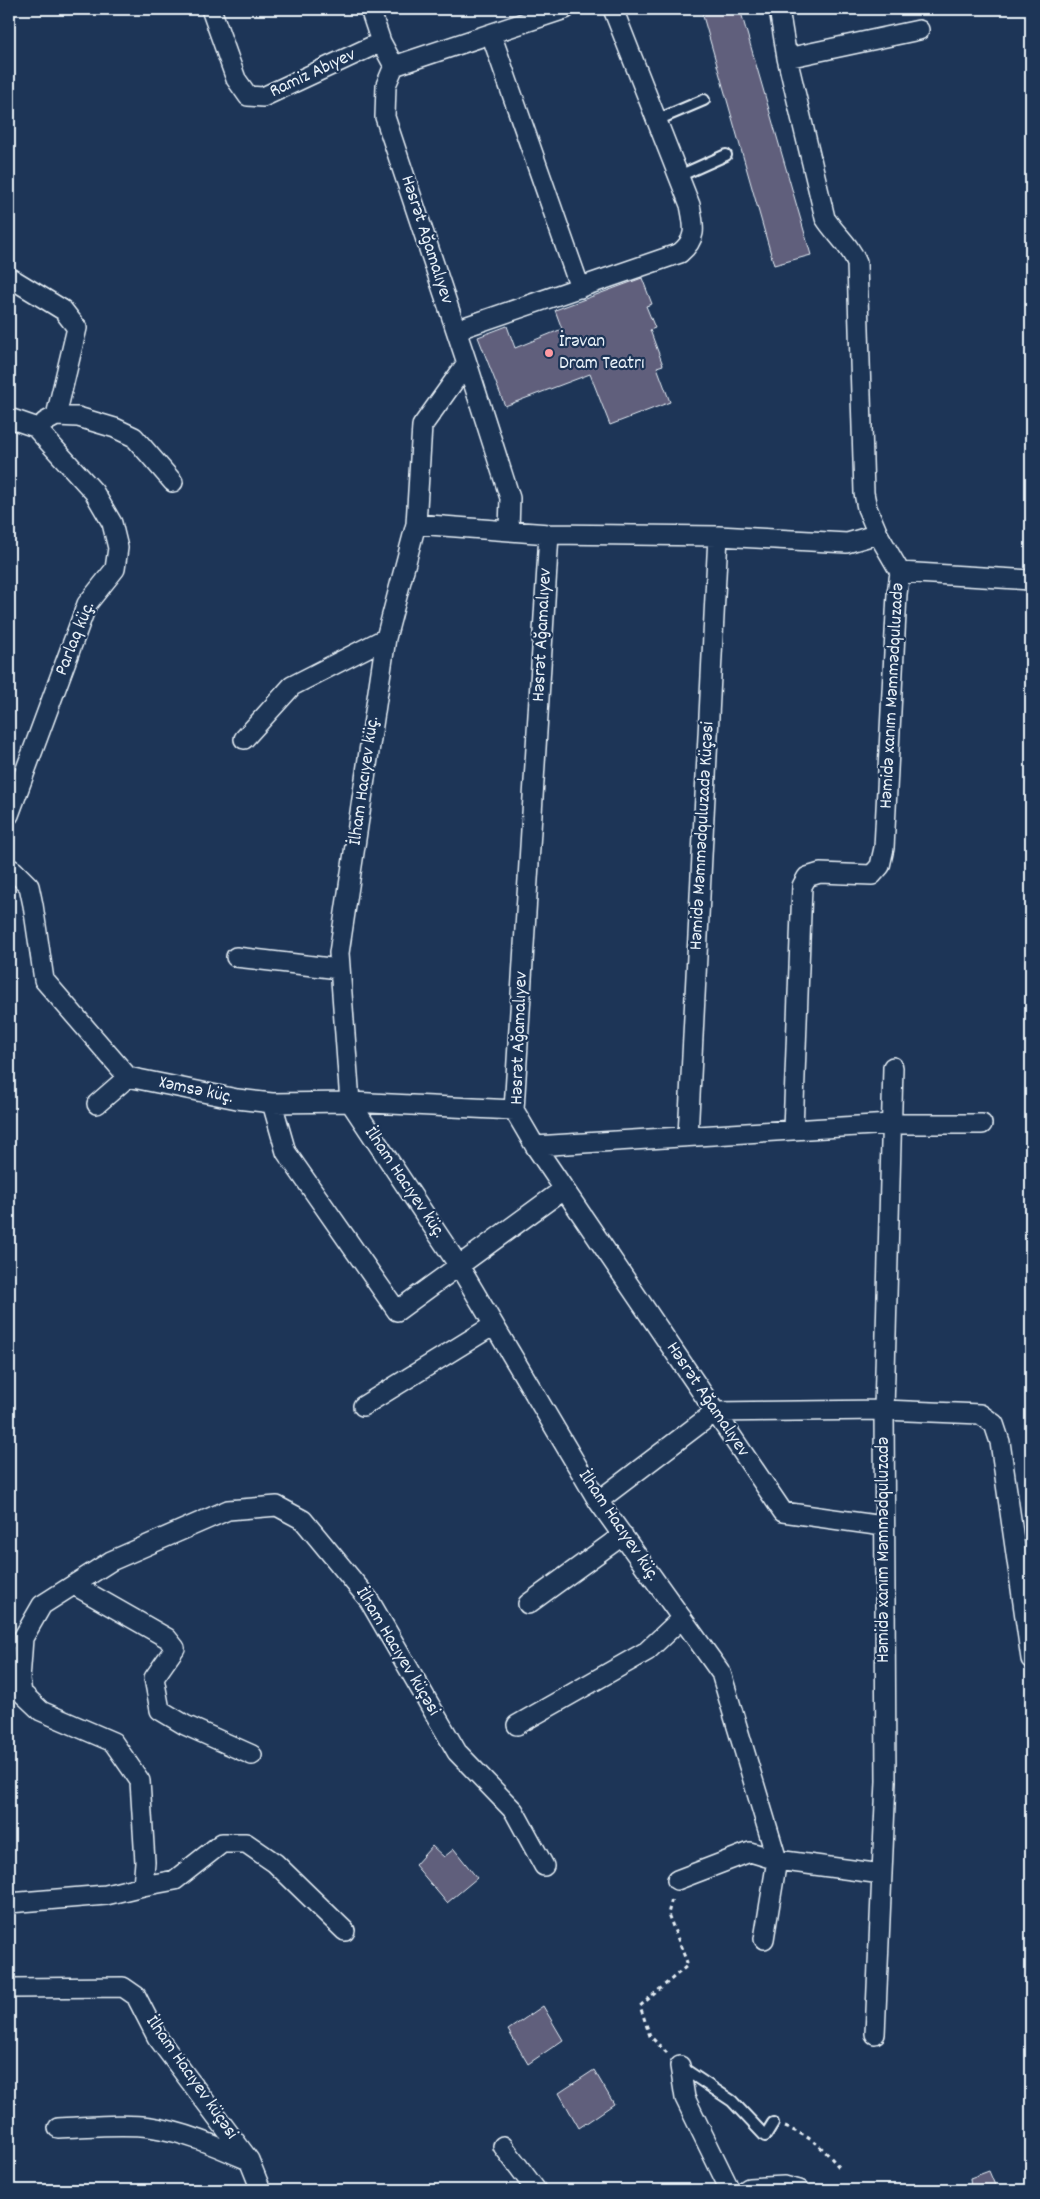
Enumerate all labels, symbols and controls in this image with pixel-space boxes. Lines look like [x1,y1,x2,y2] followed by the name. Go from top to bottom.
[265,42,361,106] street label: Ramiz Abıyev
[392,172,460,308] street label: Həsrət Ağamalıyev
[559,329,645,378] place label: İrəvan Dram Teatrı
[543,347,555,359] marker: İrəvan Dram Teatrı
[526,567,560,703] street label: Həsrət Ağamalıyev
[874,582,912,810] street label: Həmidə xanım Məmmədquluzadə
[49,598,103,680] street label: Parlaq küç.
[343,715,387,847] street label: İlham Hacıyev küç.
[684,720,723,951] street label: Həmidə Məmmədquluzadə Küçəsi
[504,971,536,1105] street label: Həsrət Ağamalıyev
[156,1070,236,1112] street label: Xəmsə küç.
[357,1122,451,1244] street label: İlham Hacıyev küç.
[658,1337,756,1463] street label: Həsrət Ağamalıyev
[871,1437,898,1663] street label: Həmidə xanım Məmmədquluzadə
[571,1465,665,1587] street label: İlham Hacıyev küç.
[348,1582,446,1722] street label: İlham Hacıyev küçəsi
[138,2010,244,2146] street label: İlham Hacıyev küçəsi

